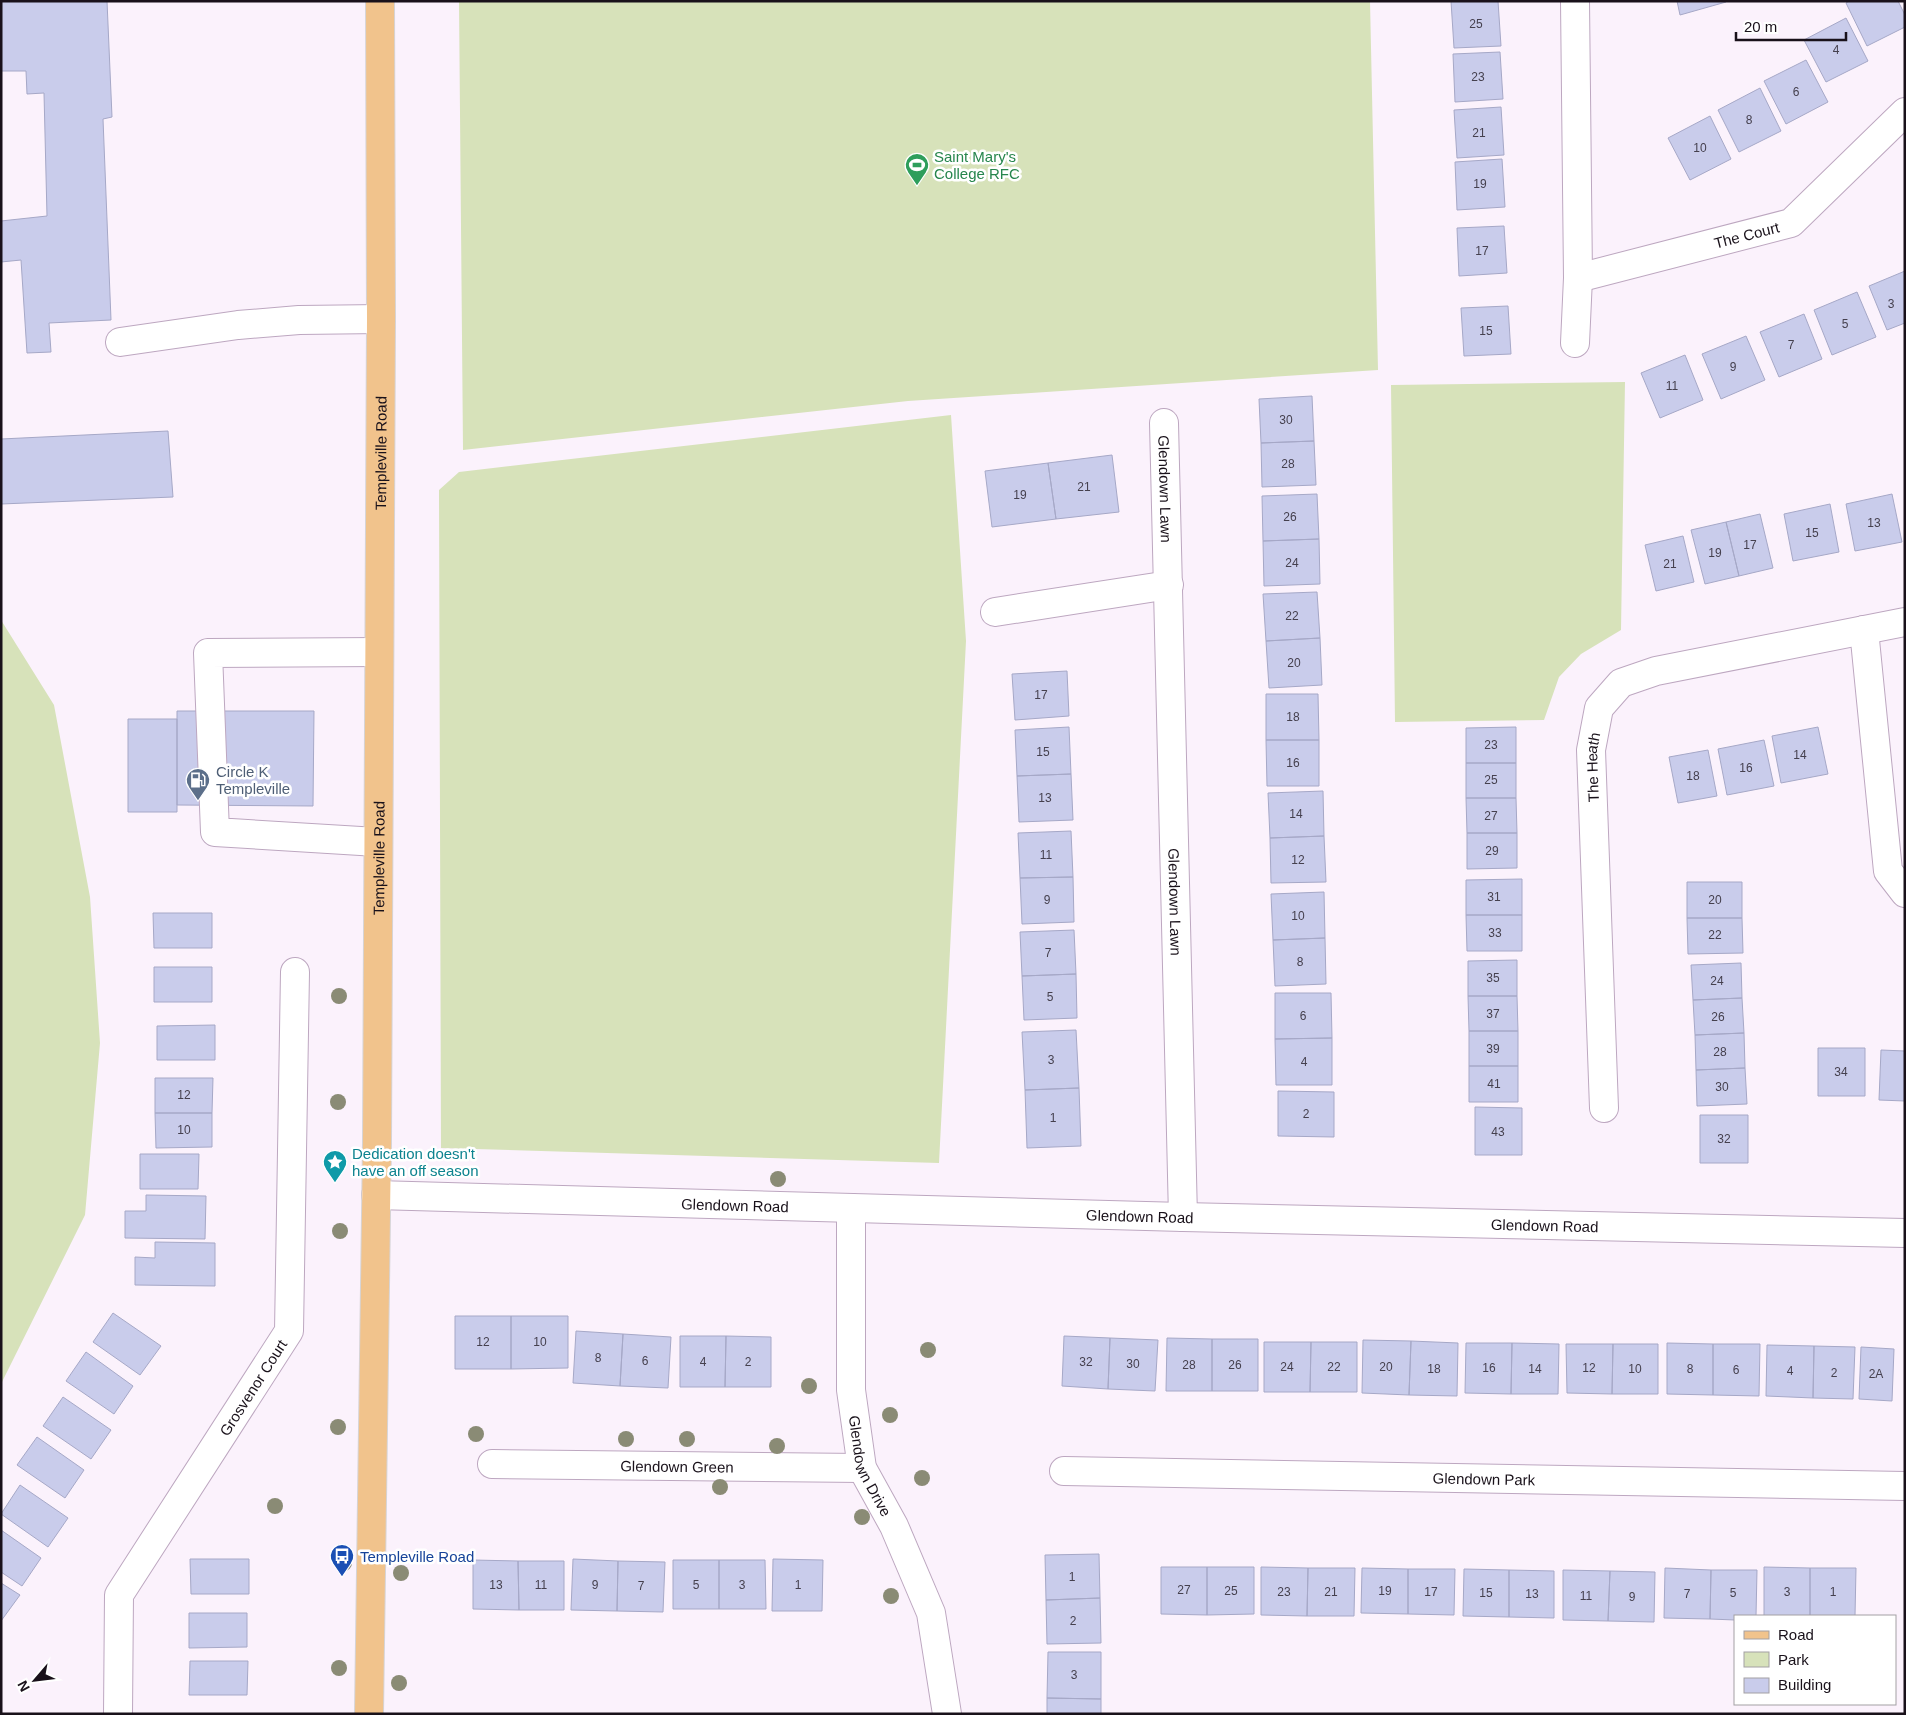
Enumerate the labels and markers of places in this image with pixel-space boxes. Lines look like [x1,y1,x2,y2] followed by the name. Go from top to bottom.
[934,148,1020,182] place label: Saint Mary's College RFC
[904,152,930,186] sports icon: Saint Mary's College RFC
[216,763,290,797] place label: Circle K Templeville
[185,767,211,801] fuel station icon: Circle K Templeville
[352,1145,479,1179] place label: Dedication doesn't have an off season
[322,1149,348,1183] place icon: Dedication doesn't have an off season
[329,1543,355,1577] bus stop icon: Templeville Road
[360,1548,474,1565] place label: Templeville Road

